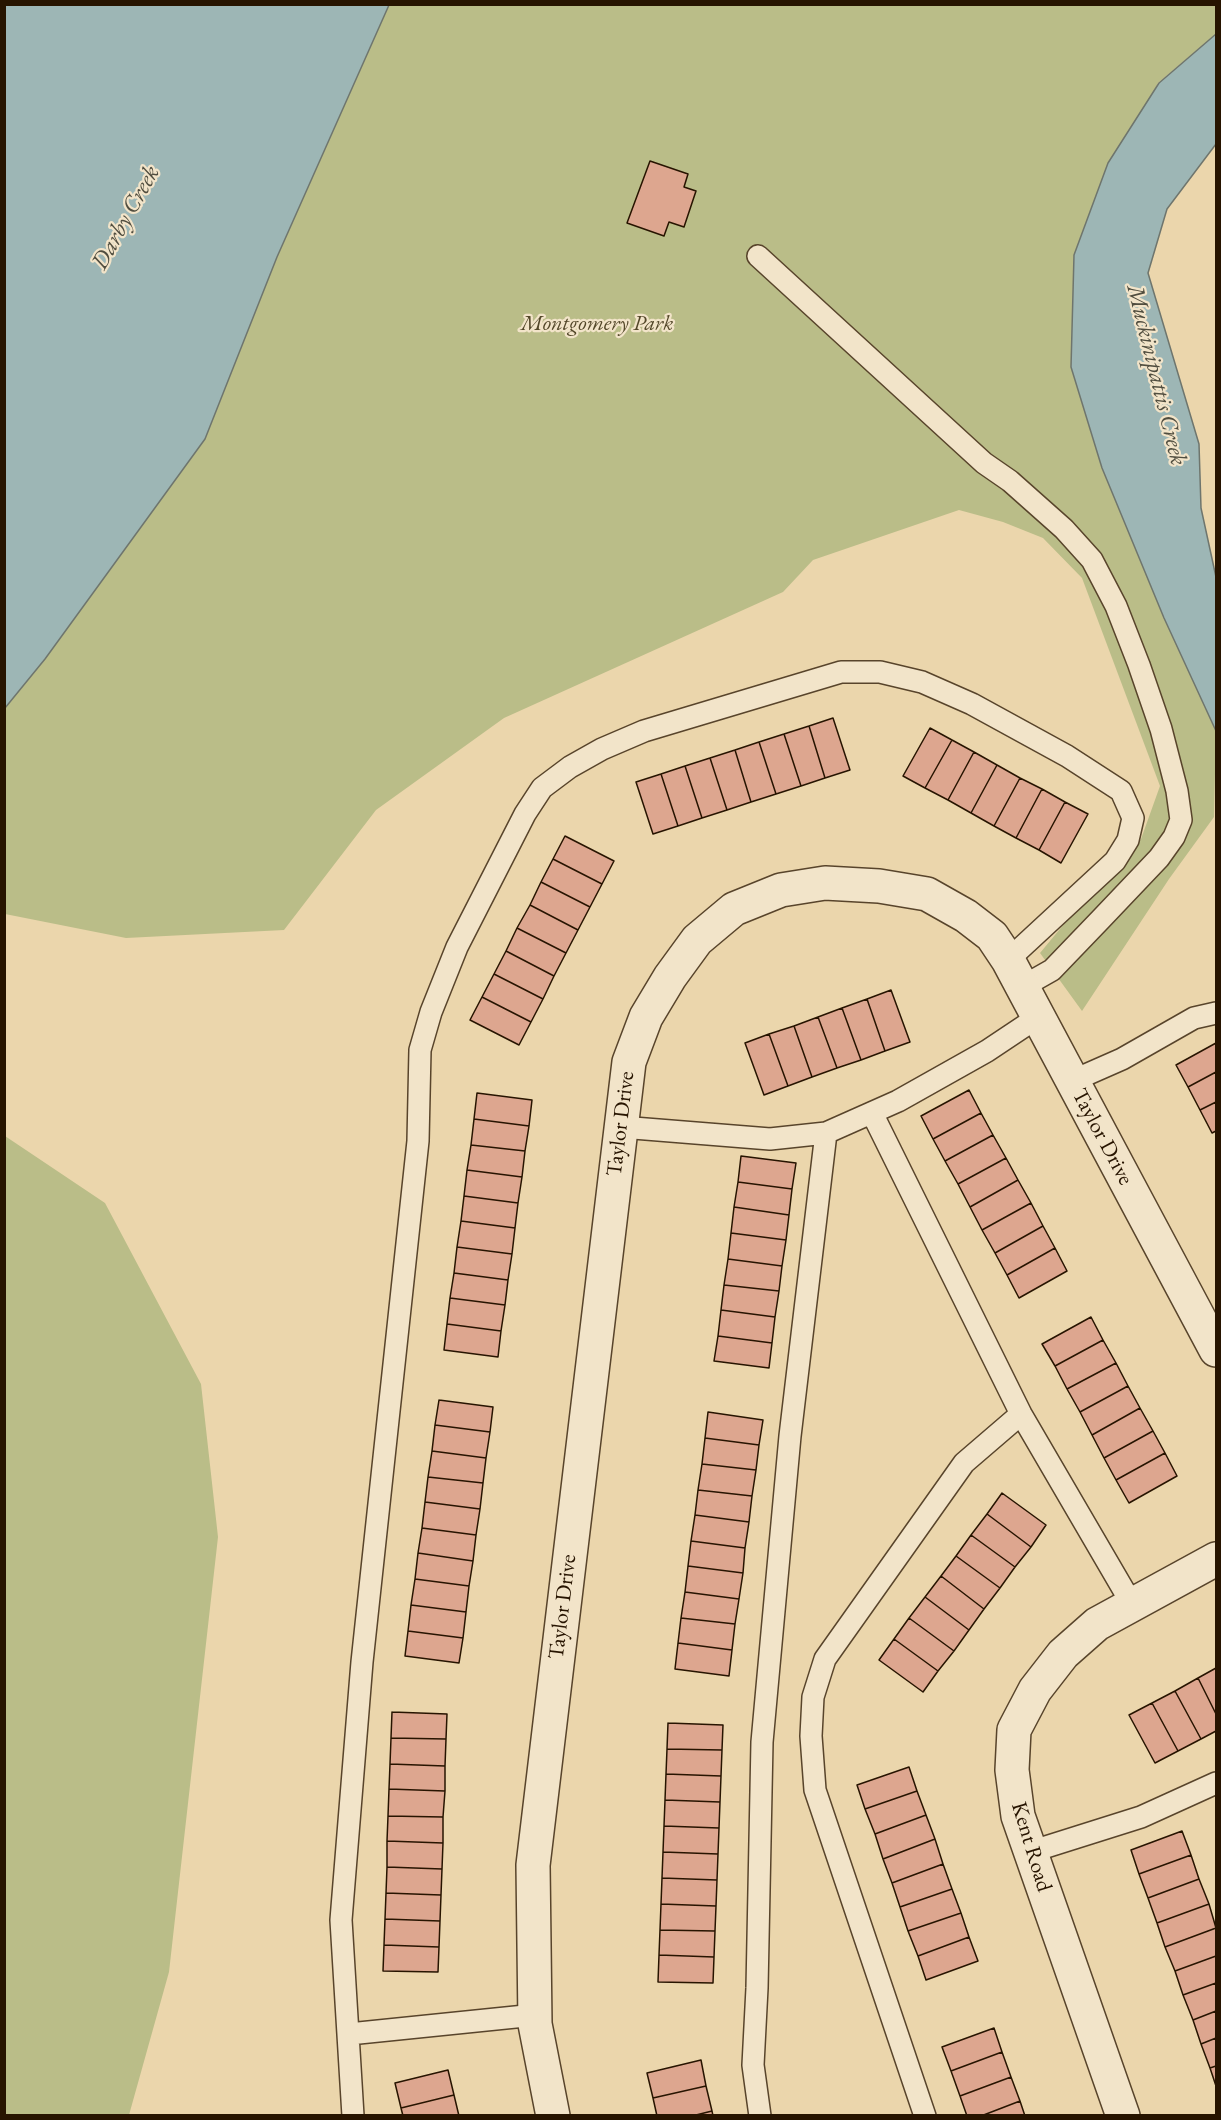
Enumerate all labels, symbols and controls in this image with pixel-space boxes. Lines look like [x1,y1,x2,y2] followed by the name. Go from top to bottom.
[86,161,166,275] water label: Darby Creek
[1120,282,1192,468] water label: Muckinipattis Creek
[521,311,673,337] park label: Montgomery Park
[601,1070,641,1178] street label: Taylor Drive
[1066,1084,1138,1190] street label: Taylor Drive
[543,1553,583,1661] street label: Taylor Drive
[1005,1799,1057,1895] street label: Kent Road

